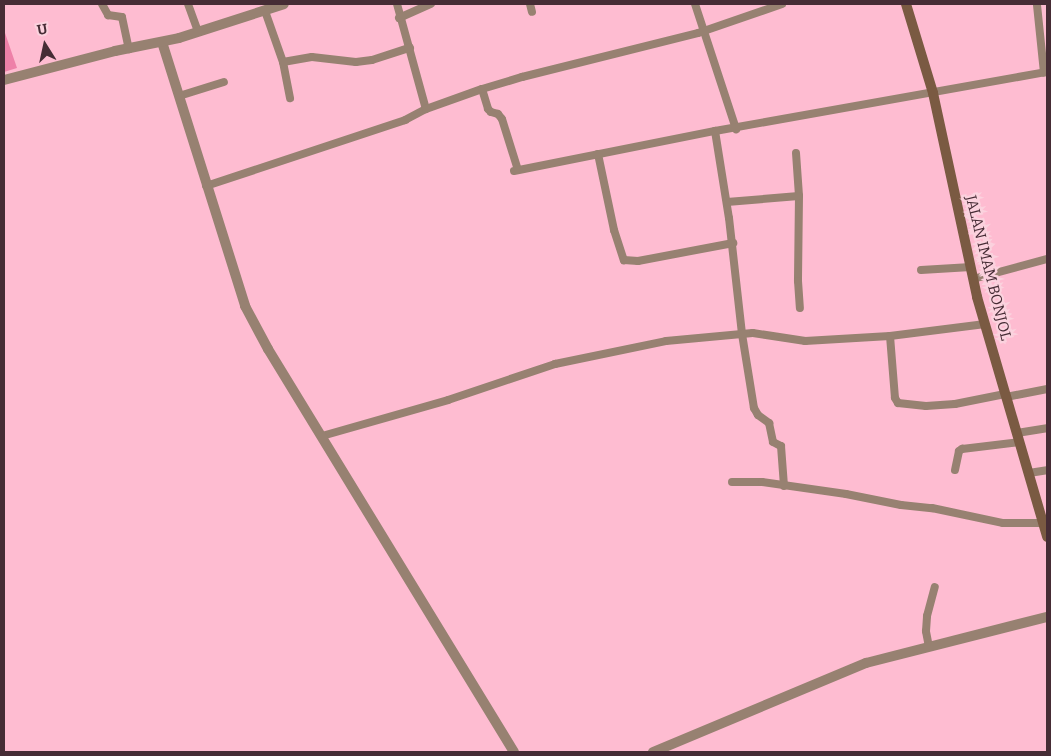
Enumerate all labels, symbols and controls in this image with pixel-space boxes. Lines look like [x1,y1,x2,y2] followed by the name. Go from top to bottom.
[20,20,70,70] north arrow
[36,20,49,39] text: U
[961,194,1015,342] street label: JALAN IMAM BONJOL

